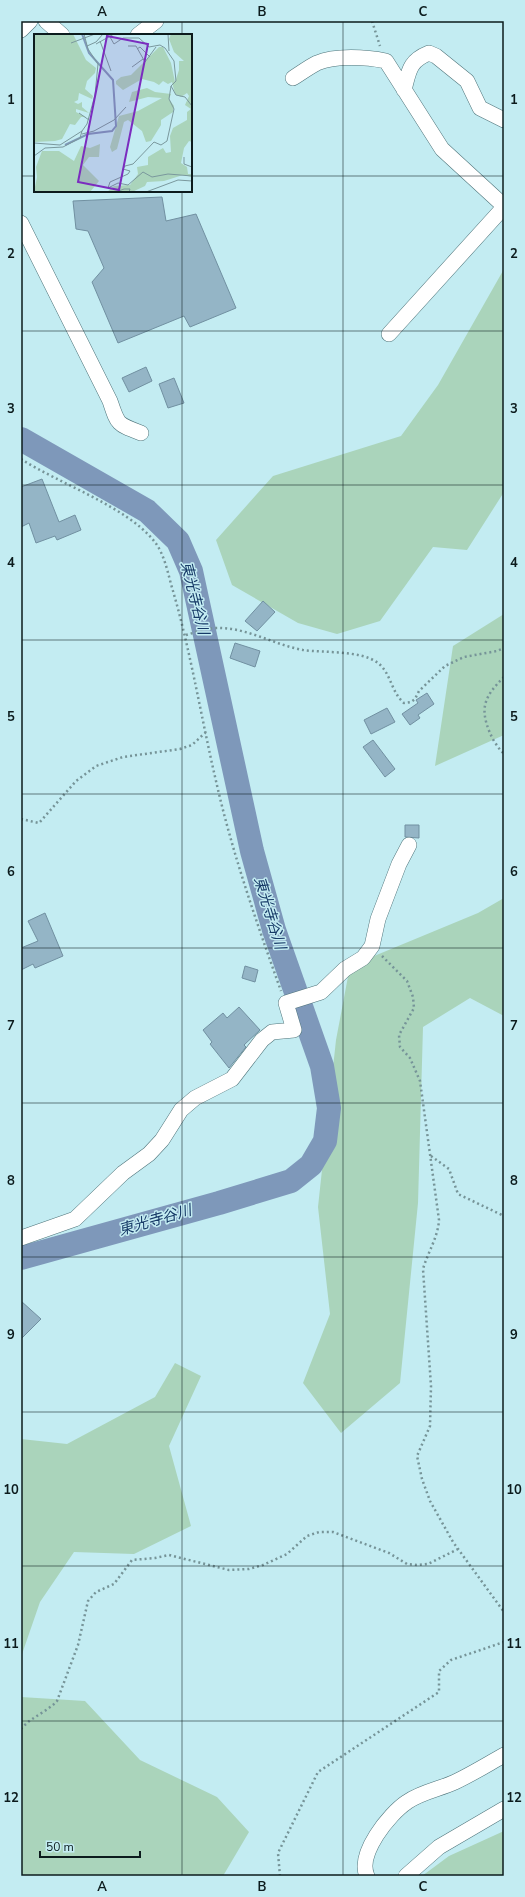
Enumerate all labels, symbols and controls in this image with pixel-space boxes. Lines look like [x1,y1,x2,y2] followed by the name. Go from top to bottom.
[97,3,107,21] text: A
[258,3,267,21] text: B
[419,3,428,21] text: C
[34,34,192,192] inset map
[7,91,15,109] text: 1
[510,91,518,109] text: 1
[7,245,15,263] text: 2
[510,245,518,263] text: 2
[7,400,15,418] text: 3
[510,400,518,418] text: 3
[7,554,15,572] text: 4
[510,554,518,572] text: 4
[176,559,214,639] water label: 東光寺谷川
[7,708,15,726] text: 5
[510,708,518,726] text: 5
[7,863,15,881] text: 6
[510,863,518,881] text: 6
[249,874,291,954] water label: 東光寺谷川
[7,1017,15,1035] text: 7
[510,1017,518,1035] text: 7
[7,1172,15,1190] text: 8
[510,1172,518,1190] text: 8
[116,1200,196,1240] water label: 東光寺谷川
[7,1326,15,1344] text: 9
[510,1326,518,1344] text: 9
[3,1481,19,1499] text: 10
[506,1481,522,1499] text: 10
[3,1635,19,1653] text: 11
[506,1635,522,1653] text: 11
[3,1789,19,1807] text: 12
[506,1789,522,1807] text: 12
[40,1833,140,1859] scale bar
[46,1839,74,1855] text: 50 m
[97,1878,107,1896] text: A
[258,1878,267,1896] text: B
[419,1878,428,1896] text: C

